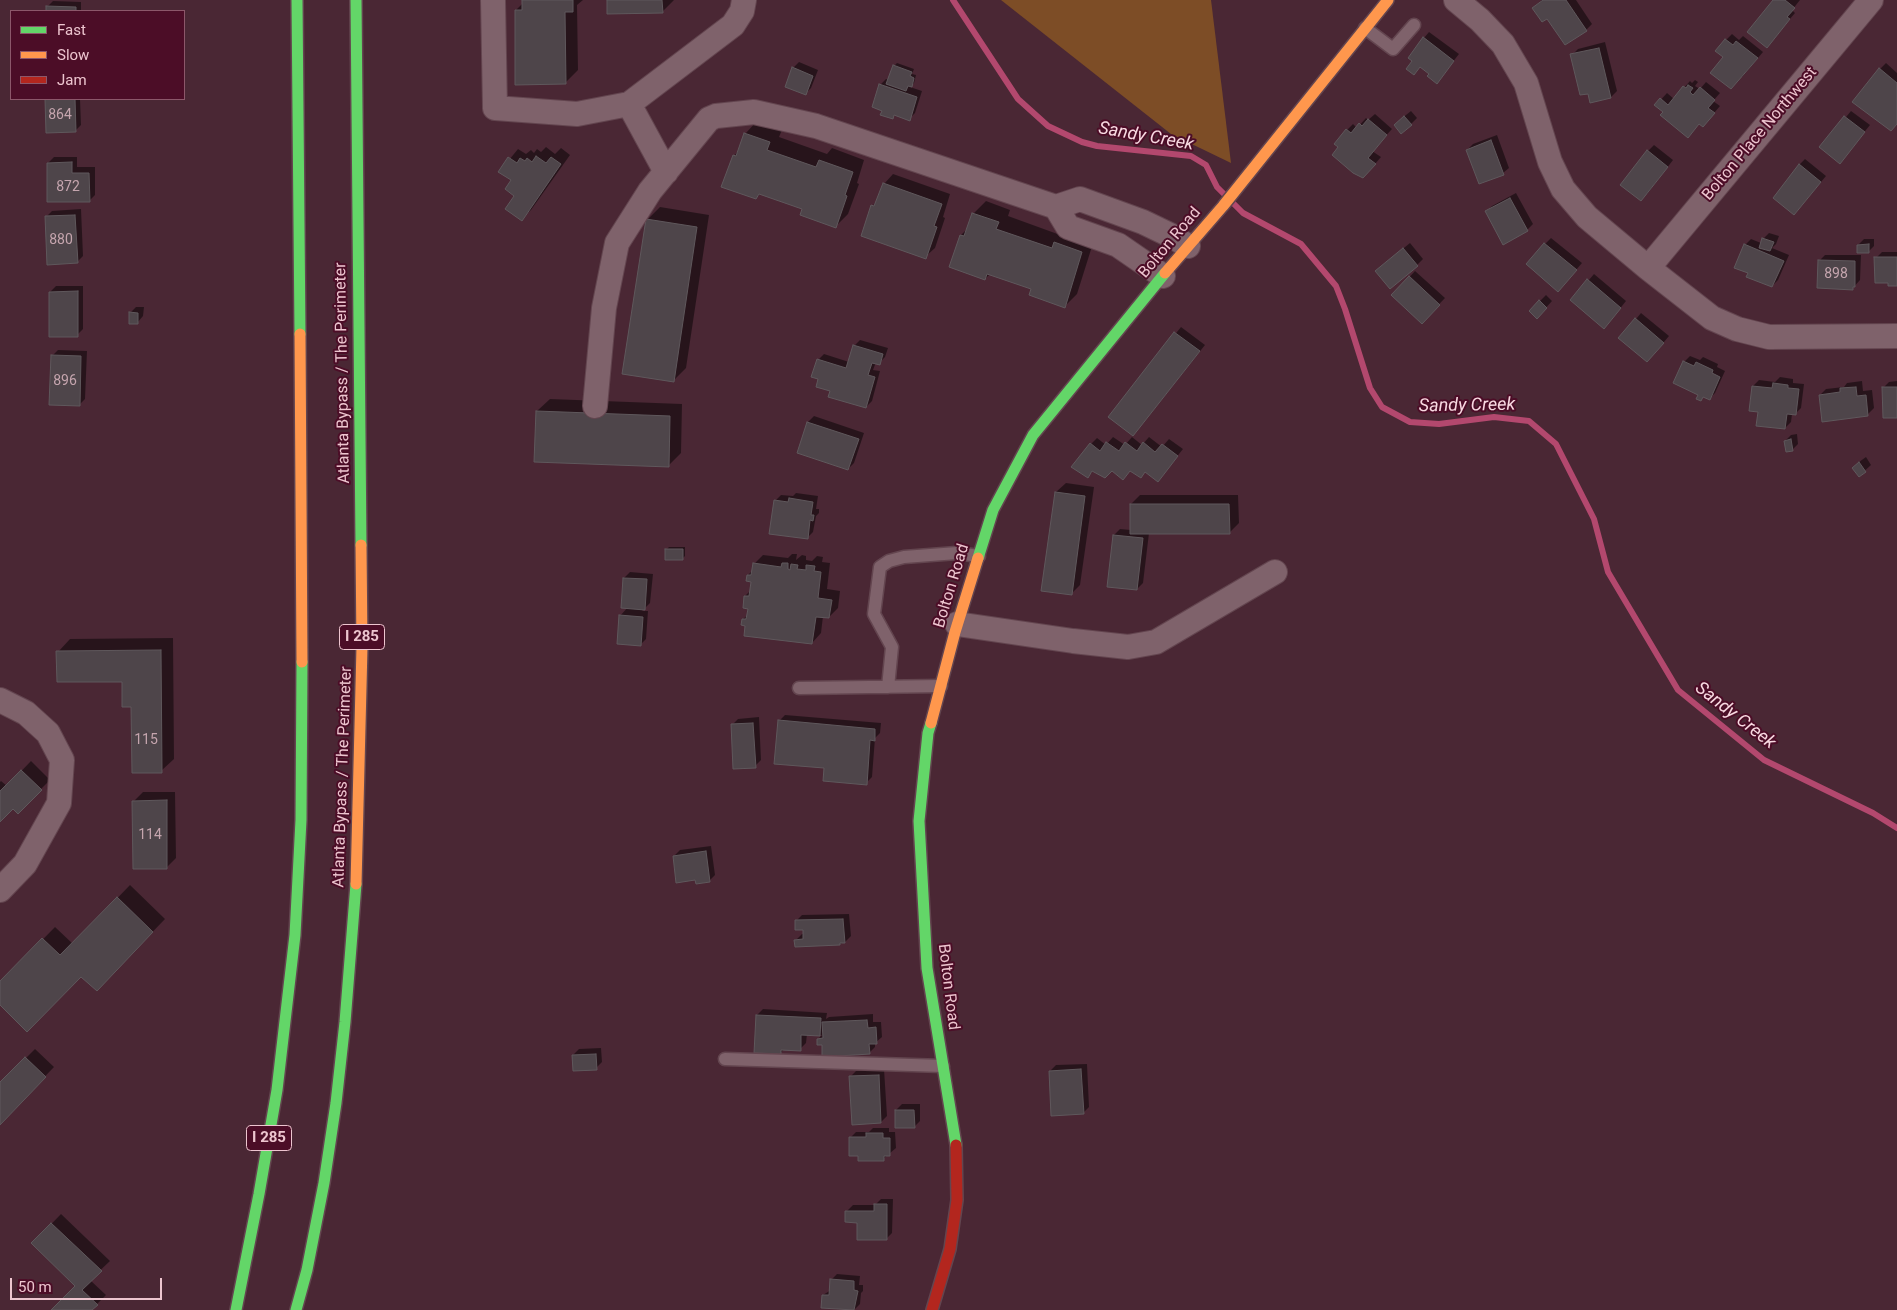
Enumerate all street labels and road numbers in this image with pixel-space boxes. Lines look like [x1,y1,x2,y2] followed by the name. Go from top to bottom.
[1699,64,1821,204] street label: Bolton Place Northwest
[1135,204,1205,282] street label: Bolton Road
[331,262,355,484] street label: Atlanta Bypass / The Perimeter
[930,542,974,630] street label: Bolton Road
[340,624,384,650] road number: I 285
[330,666,356,888] street label: Atlanta Bypass / The Perimeter
[933,943,963,1031] street label: Bolton Road
[246,1126,292,1150] road number: I 285

